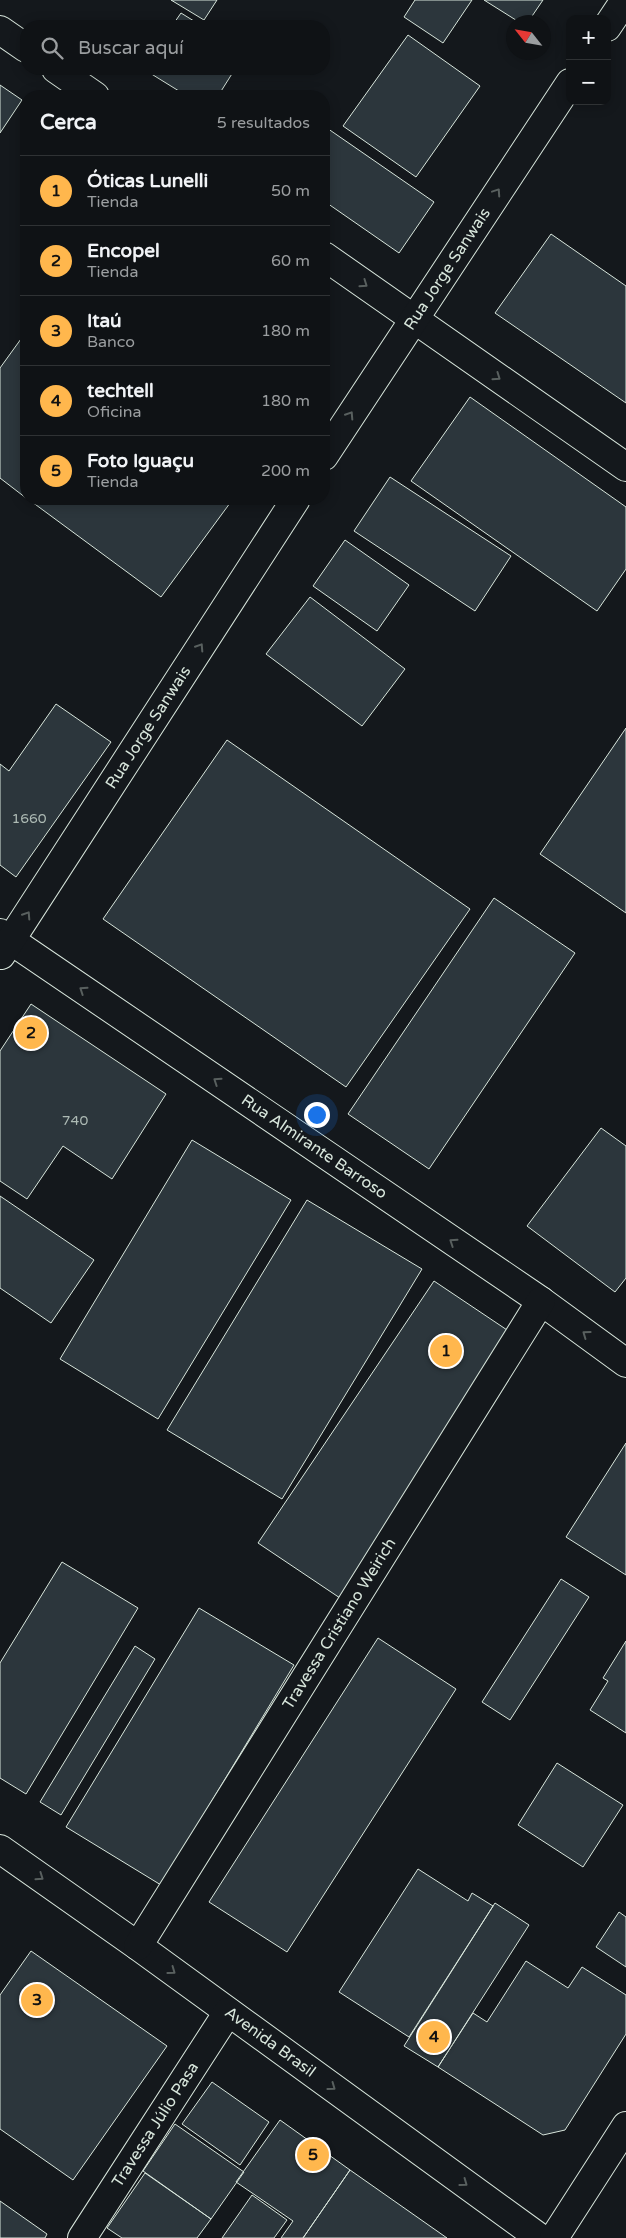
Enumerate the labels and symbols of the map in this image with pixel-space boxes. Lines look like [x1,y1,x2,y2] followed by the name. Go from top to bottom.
[506,15,551,60] north arrow
[491,188,500,197] one-way arrow
[400,204,495,334] street label: Rua Jorge Sanwais
[358,278,368,287] one-way arrow
[491,371,501,380] one-way arrow
[344,411,353,421] one-way arrow
[194,643,204,652] one-way arrow
[101,662,195,793] street label: Rua Jorge Sanwais
[11,810,47,827] house number: 1660
[20,912,30,921] one-way arrow
[79,987,89,996] one-way arrow
[15,1014,47,1052] pin: 2
[214,1078,223,1087] one-way arrow
[237,1090,391,1203] street label: Rua Almirante Barroso
[304,1102,330,1128] your location
[62,1112,88,1129] house number: 740
[449,1239,459,1248] one-way arrow
[583,1331,592,1340] one-way arrow
[430,1332,462,1370] pin: 1
[278,1534,400,1713] street label: Travessa Cristiano Weirich
[34,1871,44,1880] one-way arrow
[166,1965,176,1974] one-way arrow
[21,1981,53,2019] pin: 3
[221,2002,320,2082] street label: Avenida Brasil
[418,2018,450,2056] pin: 4
[108,2058,203,2191] street label: Travessa Júlio Pasa
[326,2082,335,2090] one-way arrow
[297,2136,329,2174] pin: 5
[458,2177,468,2186] one-way arrow

